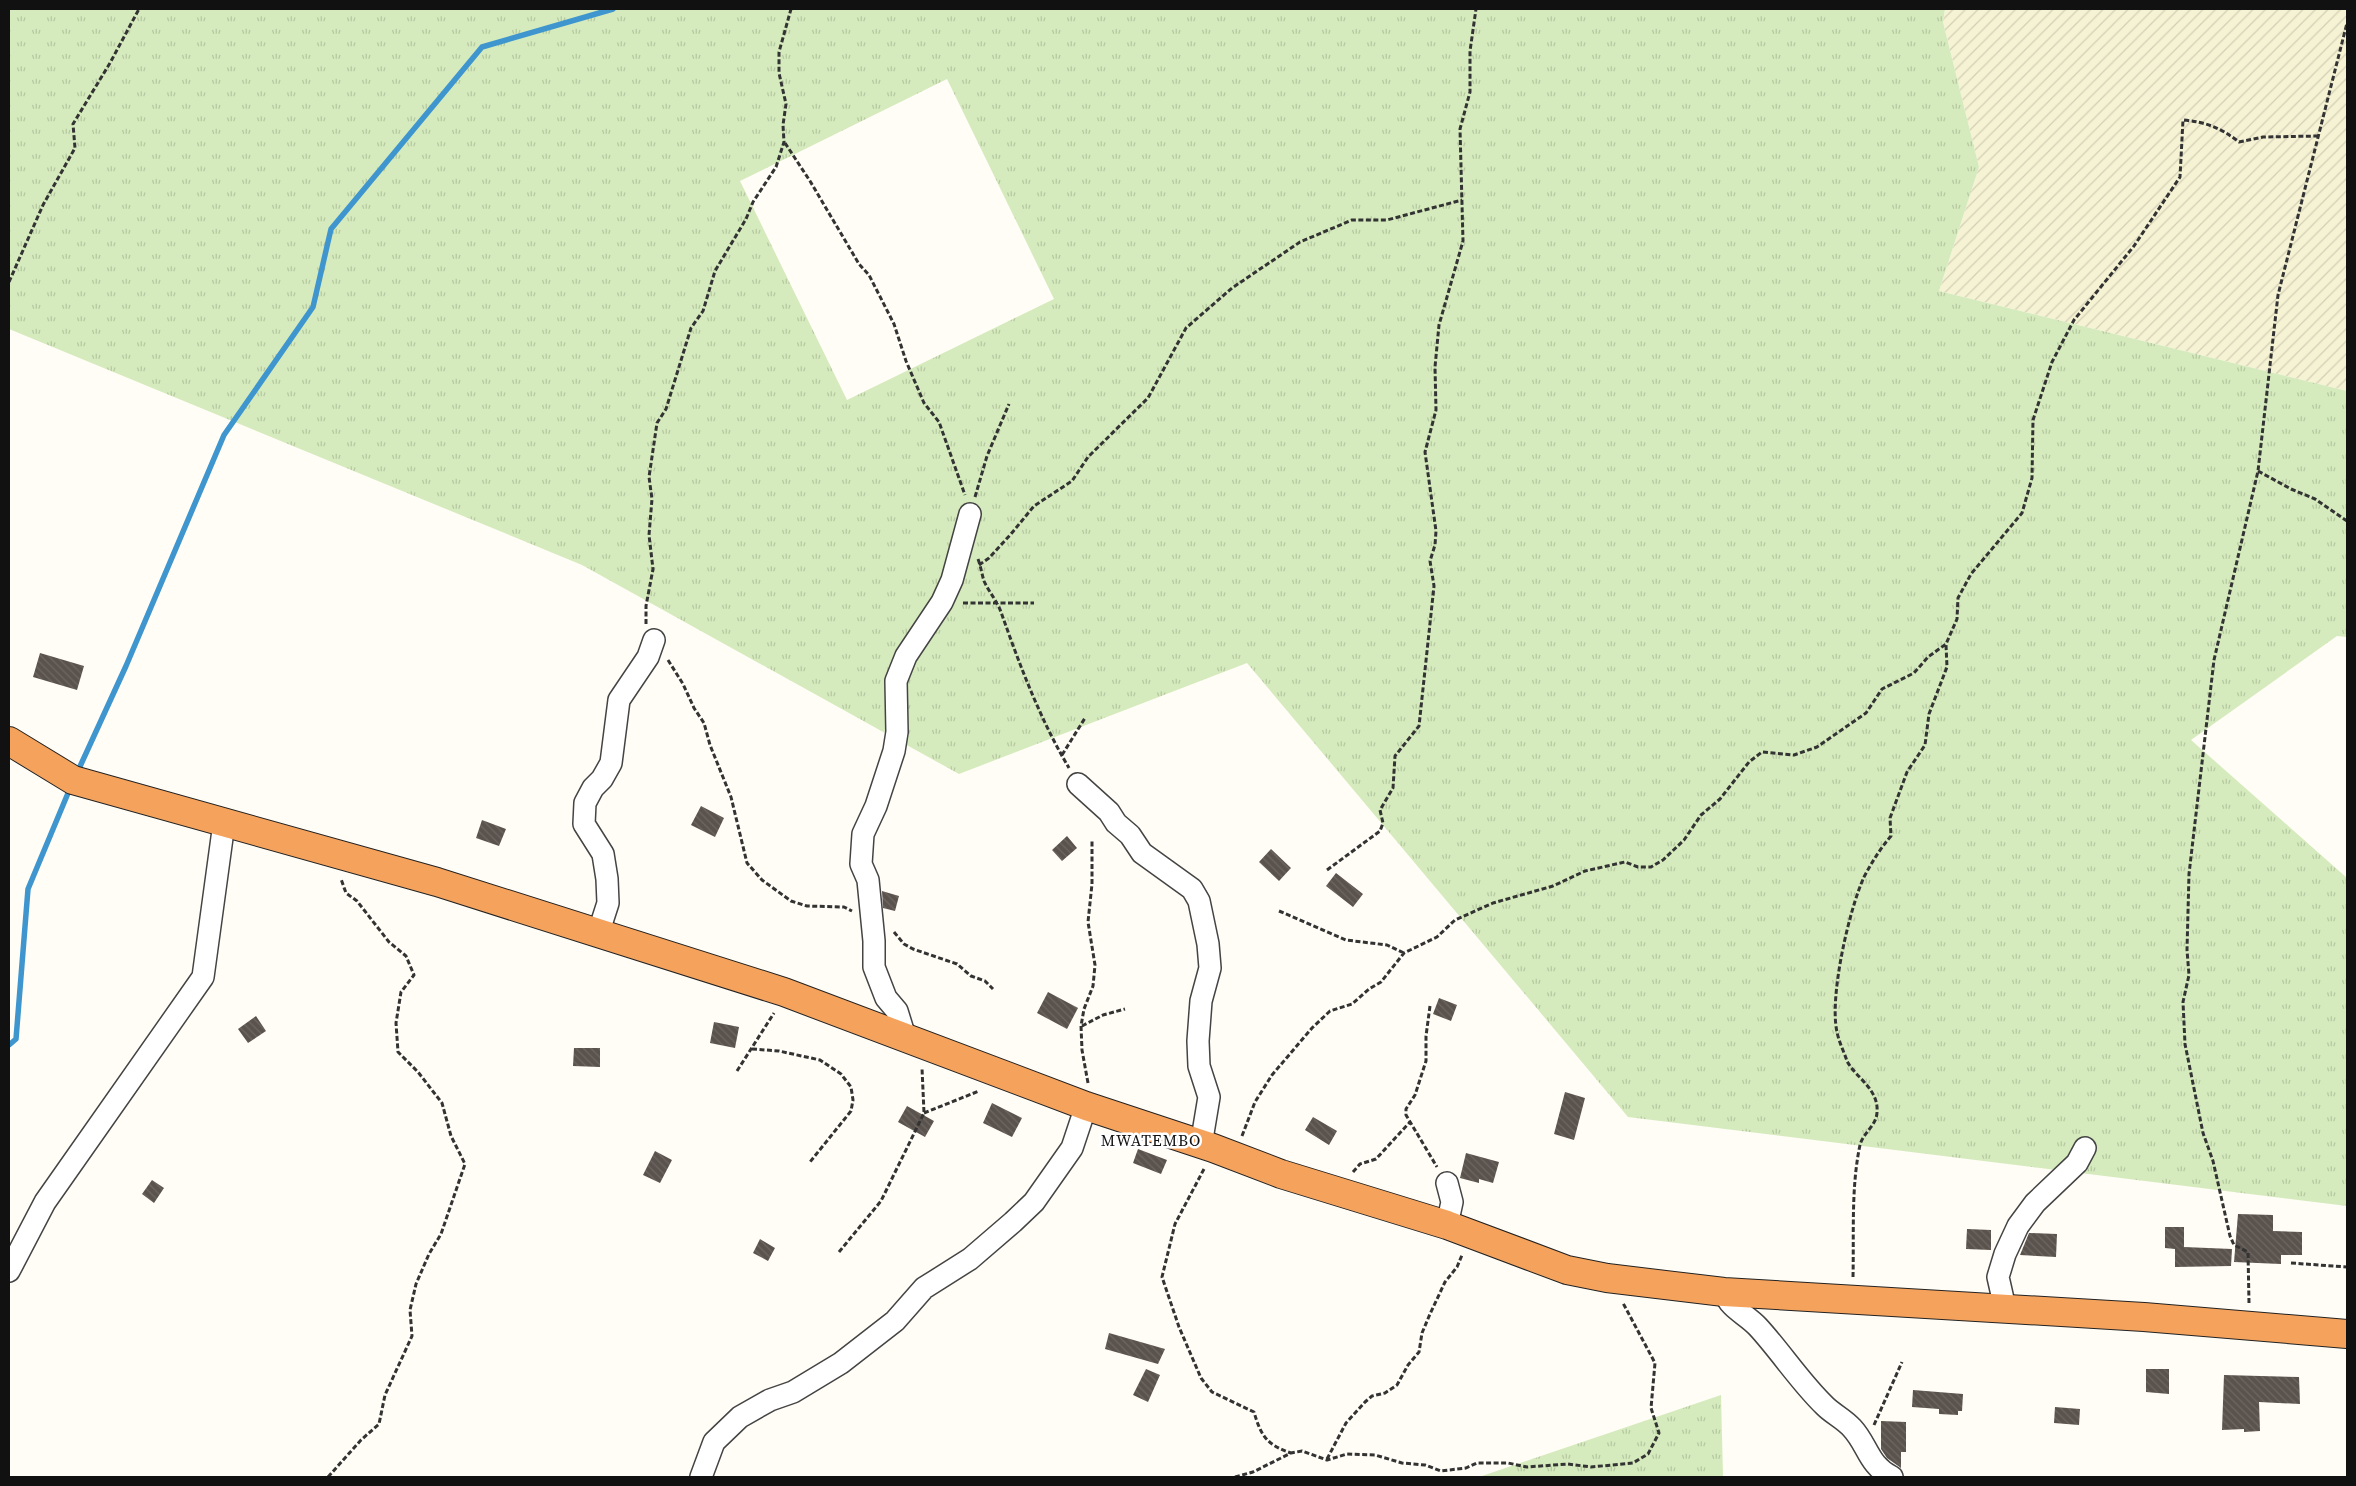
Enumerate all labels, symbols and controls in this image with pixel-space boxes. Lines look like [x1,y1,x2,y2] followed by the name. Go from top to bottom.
[1101,1129,1201,1151] district label: MWATEMBO

